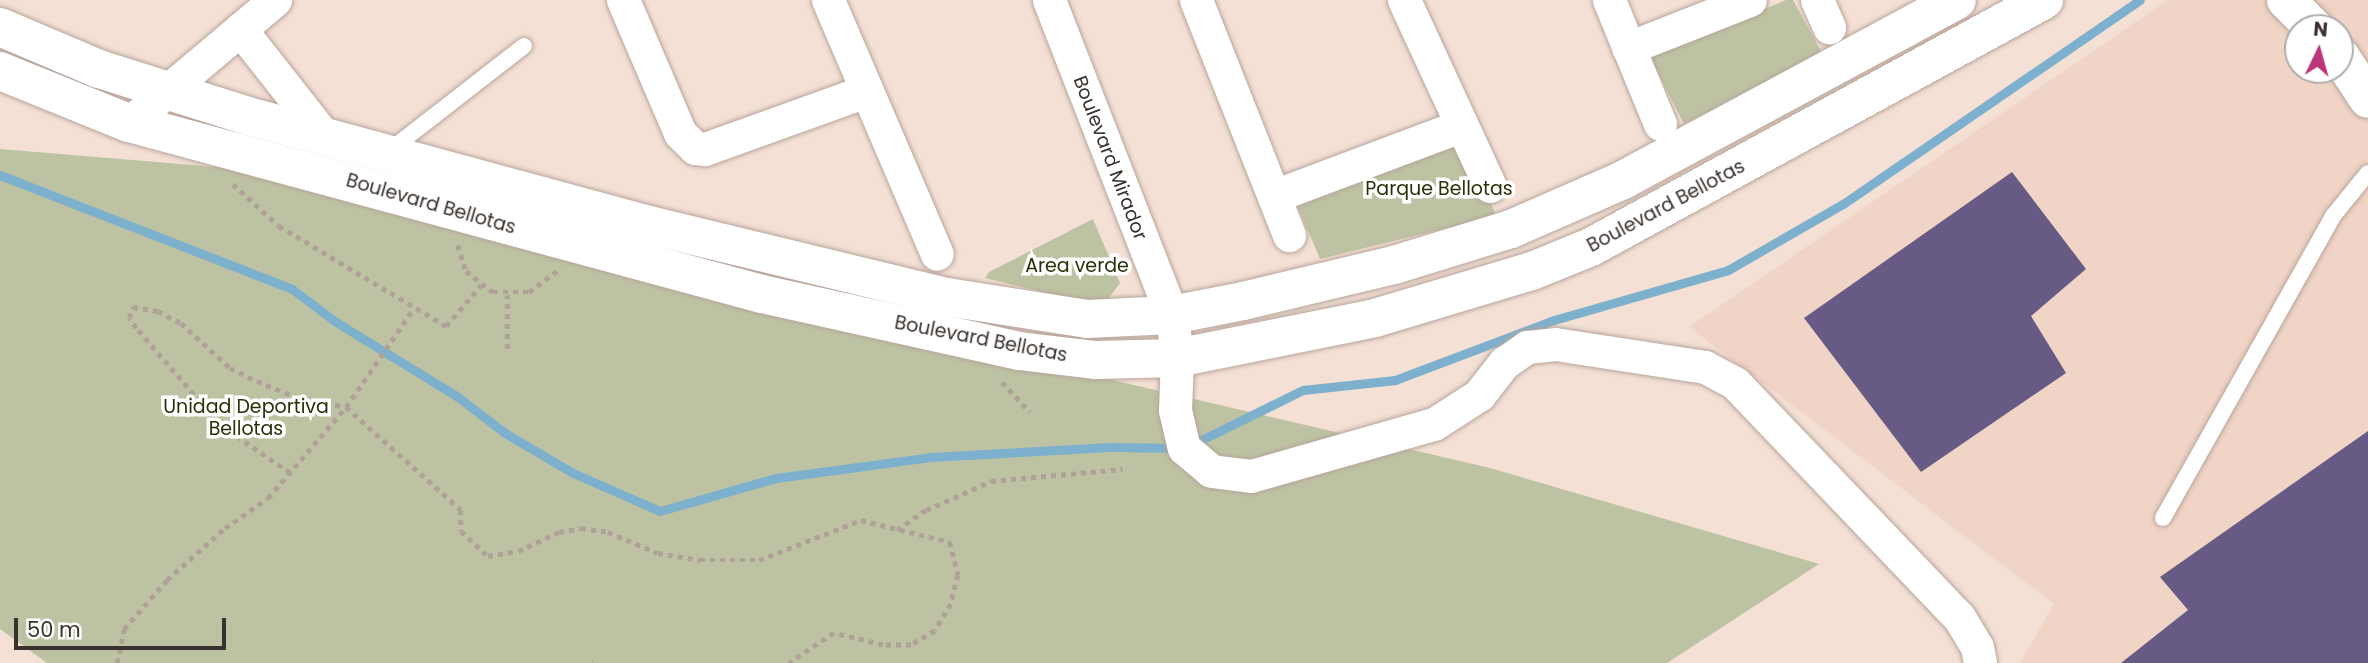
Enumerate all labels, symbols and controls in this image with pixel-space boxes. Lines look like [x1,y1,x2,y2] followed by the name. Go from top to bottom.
[2284,14,2354,84] north arrow
[2312,16,2329,44] text: N
[1068,73,1152,243] street label: Boulevard Mirador
[1583,155,1749,257] street label: Boulevard Bellotas
[343,169,519,239] street label: Boulevard Bellotas
[1365,178,1513,200] park label: Parque Bellotas
[1025,255,1129,277] park label: Area verde
[893,311,1069,367] street label: Boulevard Bellotas
[163,396,329,440] park label: Unidad Deportiva Bellotas
[18,604,229,648] scale bar
[27,615,81,644] text: 50 m

